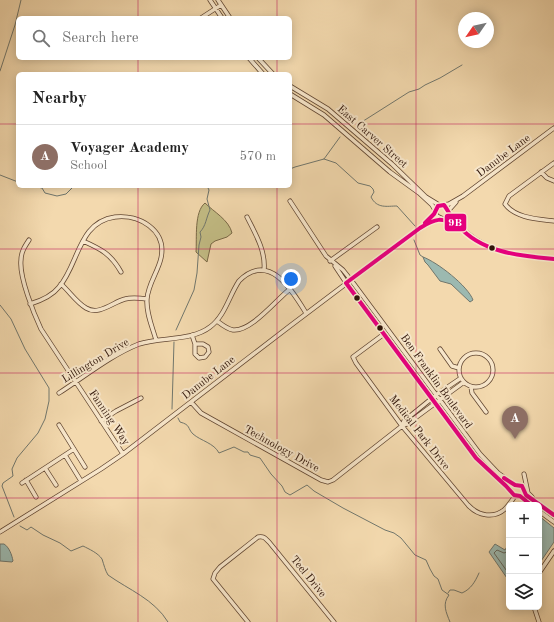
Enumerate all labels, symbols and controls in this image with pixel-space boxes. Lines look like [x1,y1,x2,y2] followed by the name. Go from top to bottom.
[458,12,494,48] north arrow
[16,16,292,60] search box
[30,27,52,49] icon: search
[62,31,139,46] text: Search here
[32,90,87,107] text: Nearby
[335,104,409,171] street label: East Carver Street
[475,133,533,180] street label: Danube Lane
[70,141,189,156] text: Voyager Academy
[40,150,50,163] text: A
[239,150,276,163] text: 570 m
[70,159,107,172] text: School
[444,213,467,232] line badge: 9B
[448,218,462,229] text: 9B
[487,243,497,253] unlabelled marker
[281,269,301,289] your location
[352,293,362,303] unlabelled marker
[375,323,385,333] unlabelled marker
[398,333,474,431] street label: Ben Franklin Boulevard
[60,337,131,386] street label: Lillington Drive
[181,354,237,402] street label: Danube Lane
[86,388,131,448] street label: Fanning Way
[386,394,451,472] street label: Medical Park Drive
[502,406,528,439] pin: A
[242,424,321,474] street label: Technology Drive
[506,502,542,610] map controls
[506,502,542,538] button: +
[506,538,542,574] button: −
[288,554,328,600] street label: Teel Drive
[506,574,542,610] button: layers

